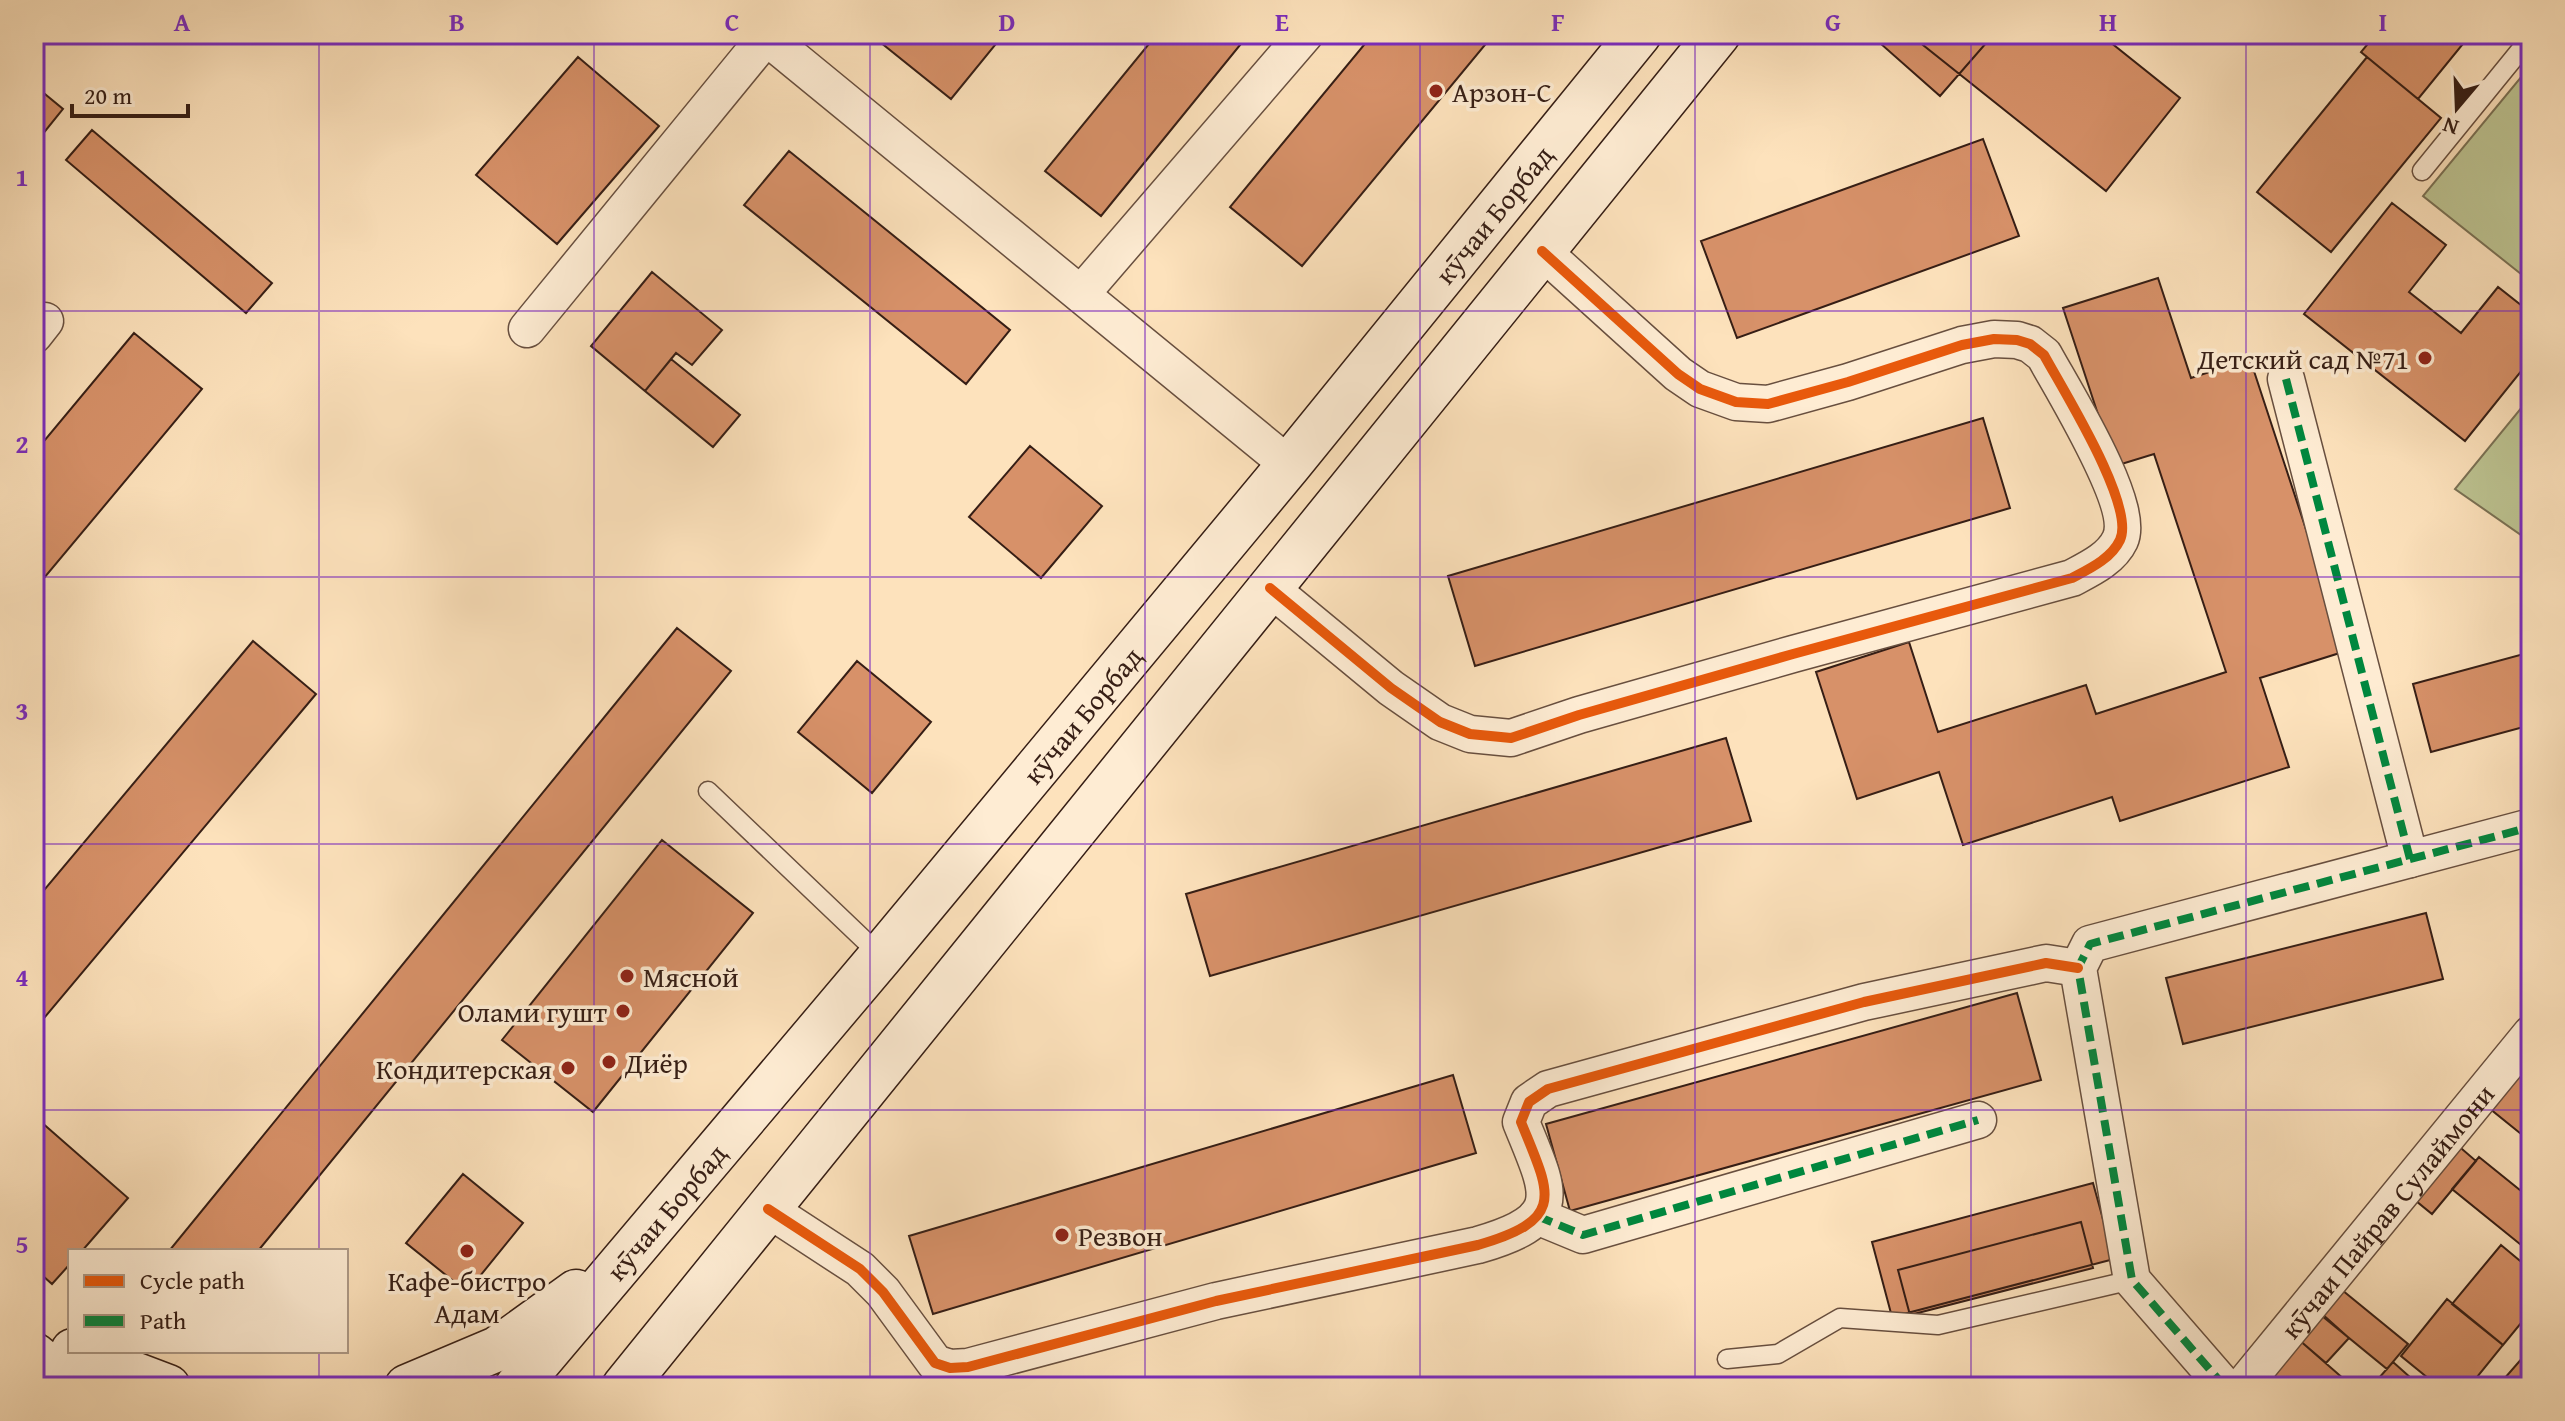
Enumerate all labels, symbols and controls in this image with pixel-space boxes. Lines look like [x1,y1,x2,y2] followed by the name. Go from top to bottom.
[174,2,191,41] text: A
[449,2,465,41] text: B
[725,2,739,41] text: C
[999,2,1015,41] text: D
[1275,2,1289,41] text: E
[1551,2,1565,41] text: F
[1825,2,1841,41] text: G
[2099,2,2117,41] text: H
[2379,2,2387,41] text: I
[72,68,188,118] scale bar
[2417,68,2497,148] north arrow
[1452,71,1552,112] place label: Арзон-С
[84,78,132,113] text: 20 m
[1427,82,1445,100] marker: Арзон-С
[2438,109,2463,144] text: N
[1424,136,1562,292] street label: кӯчаи Борбад
[15,157,29,196] text: 1
[2196,338,2409,379] place label: Детский сад №71
[2416,349,2434,367] marker: Детский сад №71
[15,424,29,463] text: 2
[1012,637,1151,792] street label: кӯчаи Борбад
[15,691,29,730] text: 3
[643,956,739,997] place label: Мясной
[15,957,29,996] text: 4
[618,967,636,985] marker: Мясной
[458,991,607,1032] place label: Олами гушт
[614,1002,632,1020] marker: Олами гушт
[624,1042,688,1083] place label: Диëр
[376,1048,552,1089] place label: Кондитерская
[600,1053,618,1071] marker: Диëр
[559,1059,577,1077] marker: Кондитерская
[2270,1074,2503,1347] street label: кӯчаи Пайрав Сулаймони
[595,1134,735,1289] street label: кӯчаи Борбад
[1078,1215,1163,1256] place label: Резвон
[15,1224,29,1263] text: 5
[1053,1226,1071,1244] marker: Резвон
[458,1242,476,1260] marker: Кафе-бистро Адам
[68,1249,348,1353] legend
[388,1260,546,1333] place label: Кафе-бистро Адам
[140,1263,245,1298] text: Cycle path
[140,1303,187,1338] text: Path

